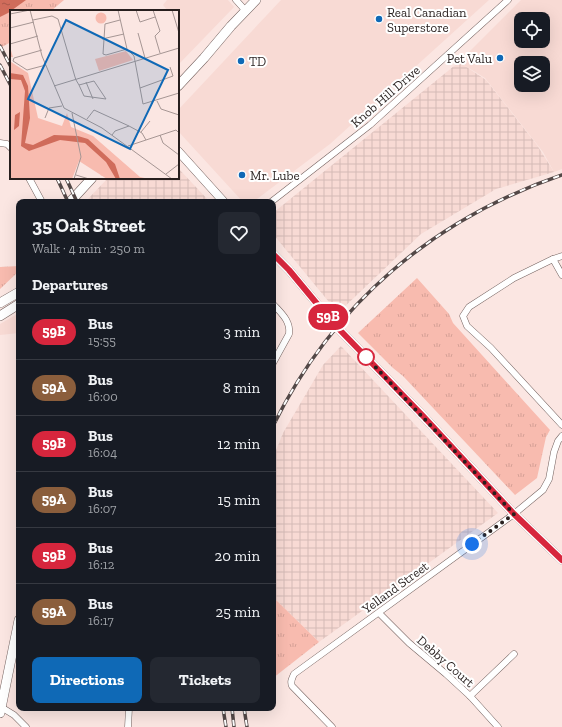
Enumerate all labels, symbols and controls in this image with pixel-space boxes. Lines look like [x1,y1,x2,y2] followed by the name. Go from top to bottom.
[387,5,467,35] place label: Real Canadian Superstore
[10,10,179,179] inset map
[514,12,550,92] map controls
[514,12,550,48] button: locate
[374,14,384,24] marker: Real Canadian Superstore
[447,51,493,66] place label: Pet Valu
[495,53,505,63] marker: Pet Valu
[249,54,266,69] place label: TD
[236,56,246,66] marker: TD
[514,56,550,92] button: layers
[348,62,423,130] street label: Knob Hill Drive
[250,168,300,183] place label: Mr. Lube
[237,170,247,180] marker: Mr. Lube
[218,212,260,254] button: heart
[32,214,145,237] text: 35 Oak Street
[32,241,145,256] text: Walk · 4 min · 250 m
[32,276,108,294] text: Departures
[305,304,351,330] line badge: 59B
[316,308,340,325] text: 59B
[88,315,113,333] text: Bus
[42,323,66,340] text: 59B
[224,323,260,341] text: 3 min
[88,333,116,348] text: 15:55
[357,348,375,366] unlabelled marker
[88,371,113,389] text: Bus
[42,379,66,396] text: 59A
[223,379,260,397] text: 8 min
[88,389,118,404] text: 16:00
[88,427,113,445] text: Bus
[42,435,66,452] text: 59B
[217,435,260,453] text: 12 min
[88,445,117,460] text: 16:04
[88,483,113,501] text: Bus
[42,491,66,508] text: 59A
[217,491,260,509] text: 15 min
[88,501,116,516] text: 16:07
[462,534,482,554] your location
[88,539,113,557] text: Bus
[42,547,66,564] text: 59B
[214,547,260,565] text: 20 min
[88,557,115,572] text: 16:12
[358,558,431,617] street label: Yelland Street
[88,595,113,613] text: Bus
[42,603,66,620] text: 59A
[215,603,260,621] text: 25 min
[88,613,114,628] text: 16:17
[414,632,477,690] street label: Debby Court
[32,657,142,703] button: Directions
[150,657,260,703] button: Tickets

